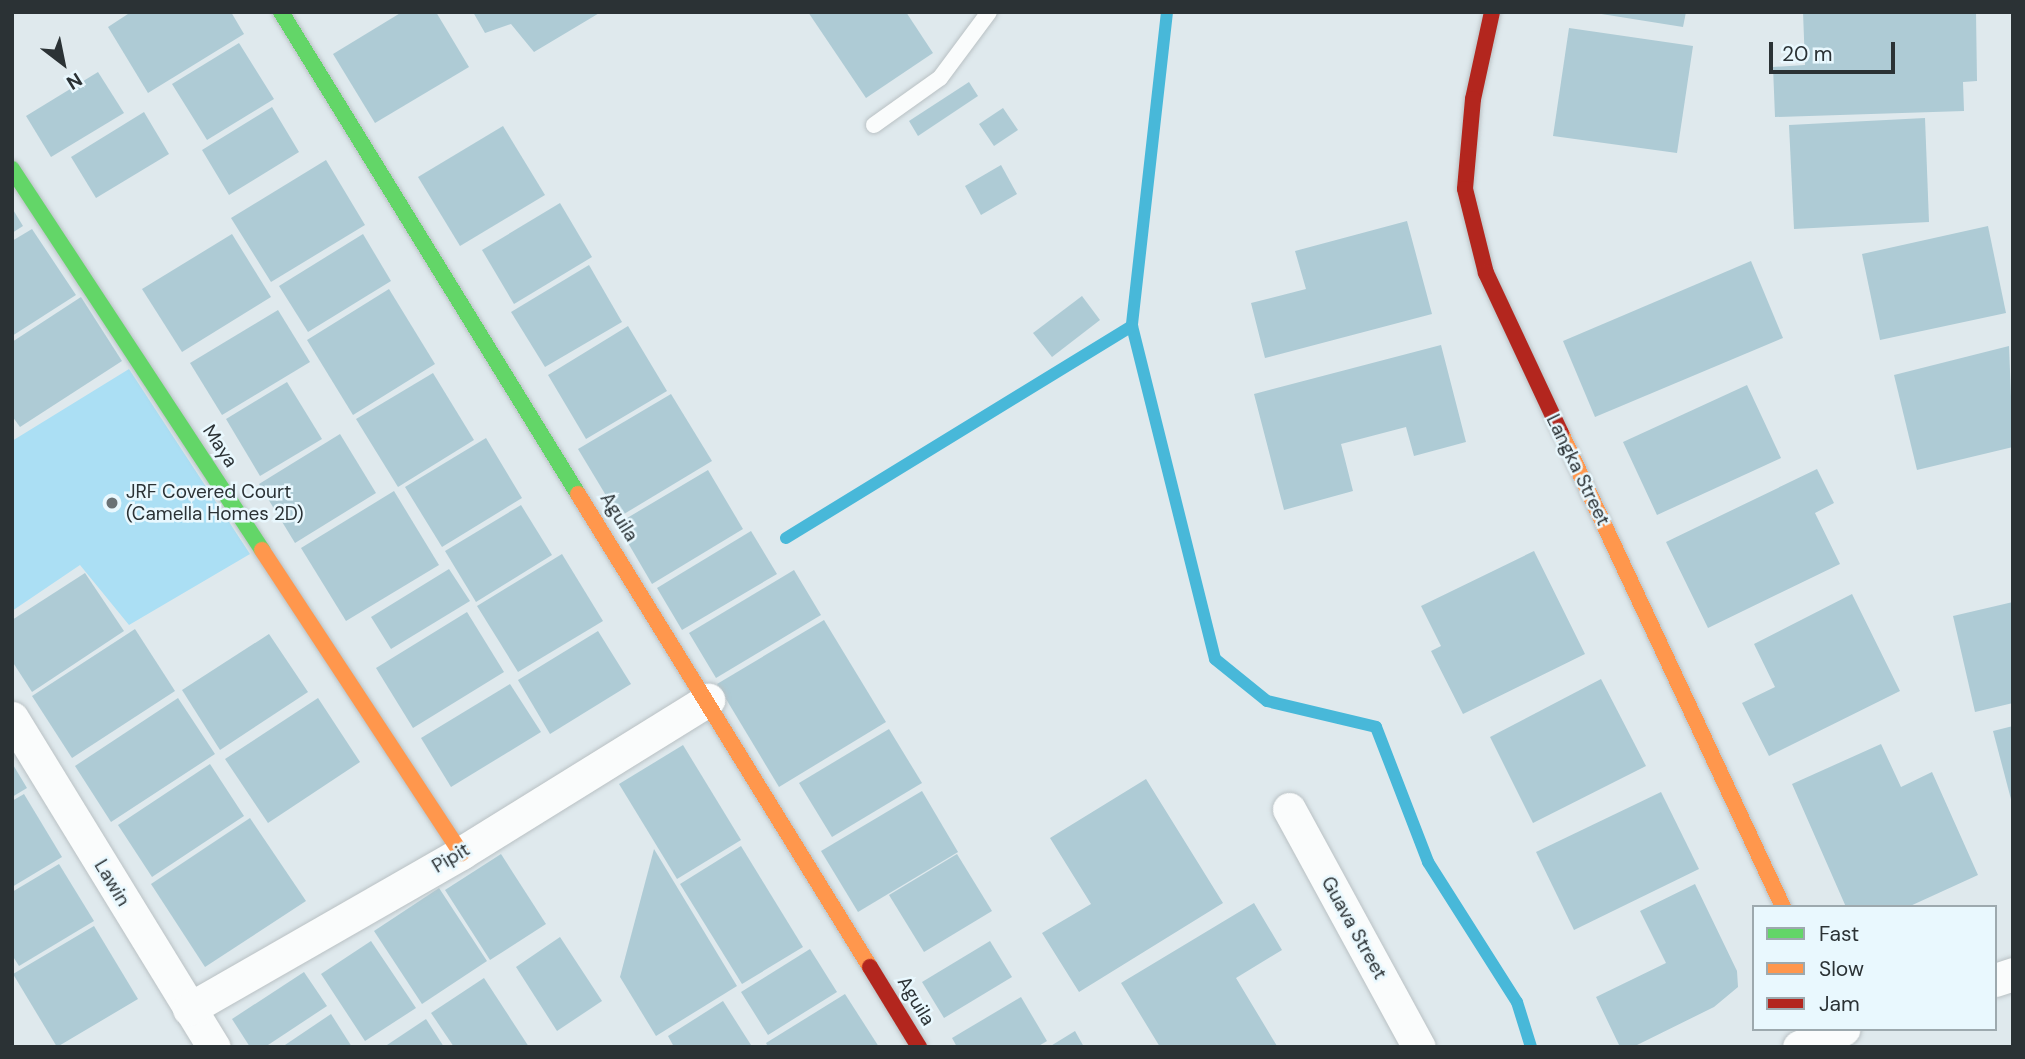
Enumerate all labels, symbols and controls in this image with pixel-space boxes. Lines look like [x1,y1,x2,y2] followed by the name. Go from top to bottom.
[28,28,98,98] north arrow
[1773,28,1899,72] scale bar
[1782,40,1833,68] text: 20 m
[62,67,87,96] text: N
[1541,411,1615,529] street label: Langka Street
[198,420,242,472] street label: Maya
[126,481,304,525] place label: JRF Covered Court (Camella Homes 2D)
[595,488,643,546] street label: Aguila
[104,495,120,511] marker: JRF Covered Court (Camella Homes 2D)
[428,838,474,878] street label: Pipit
[89,856,135,910] street label: Lawin
[1316,873,1392,983] street label: Guava Street
[1752,905,1997,1031] legend
[1819,920,1859,948] text: Fast
[1819,955,1864,983] text: Slow
[893,972,939,1030] street label: Aguila
[1819,990,1860,1018] text: Jam

